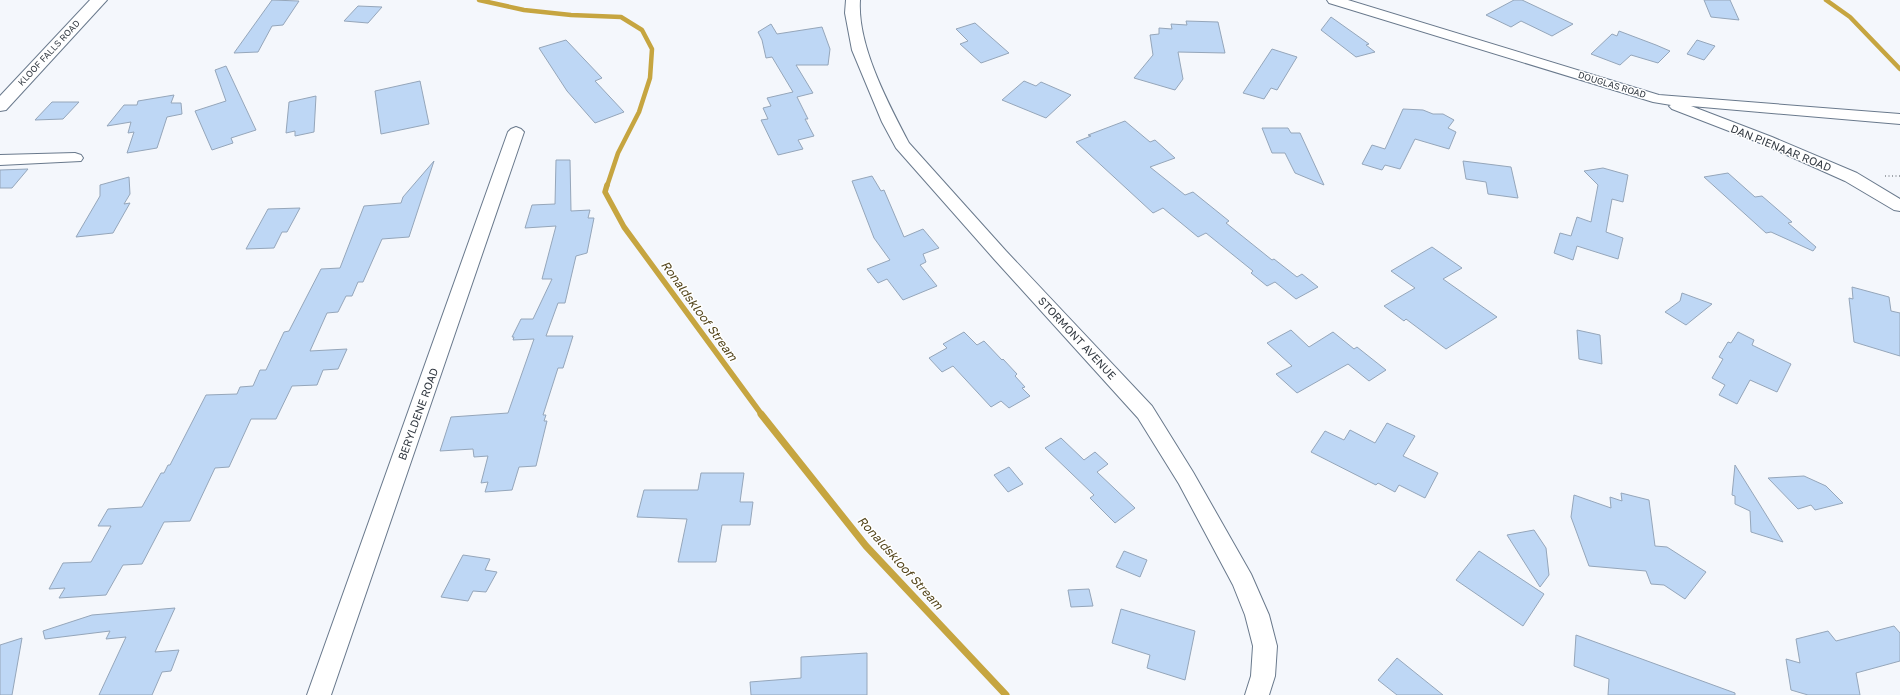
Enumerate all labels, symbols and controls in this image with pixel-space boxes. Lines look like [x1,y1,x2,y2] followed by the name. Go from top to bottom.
[15,18,82,88] street label: KLOOF FALLS ROAD
[1577,69,1647,100] street label: DOUGLAS ROAD
[1729,121,1834,174] street label: DAN PIENAAR ROAD
[658,258,742,365] water label: Ronaldskloof Stream
[1036,294,1119,382] street label: STORMONT AVENUE
[395,366,440,462] street label: BERYLDENE ROAD
[855,513,947,613] water label: Ronaldskloof Stream

